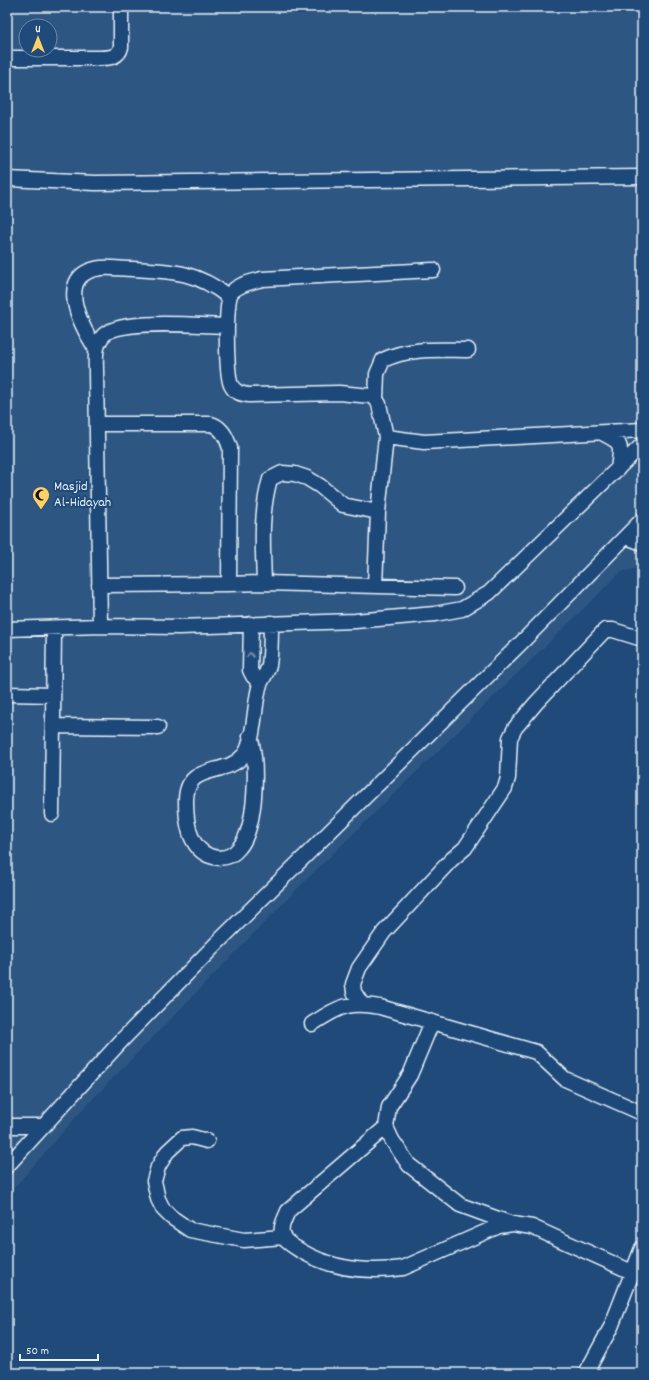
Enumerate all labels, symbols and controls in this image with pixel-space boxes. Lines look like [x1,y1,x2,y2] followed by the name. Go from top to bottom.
[18,18,58,58] north arrow
[35,22,41,38] text: U
[54,477,111,513] place label: Masjid Al-Hidayah
[31,485,51,510] mosque icon: Masjid Al-Hidayah
[246,652,255,658] one-way arrow
[20,1336,98,1362] scale bar
[26,1343,49,1360] text: 50 m

